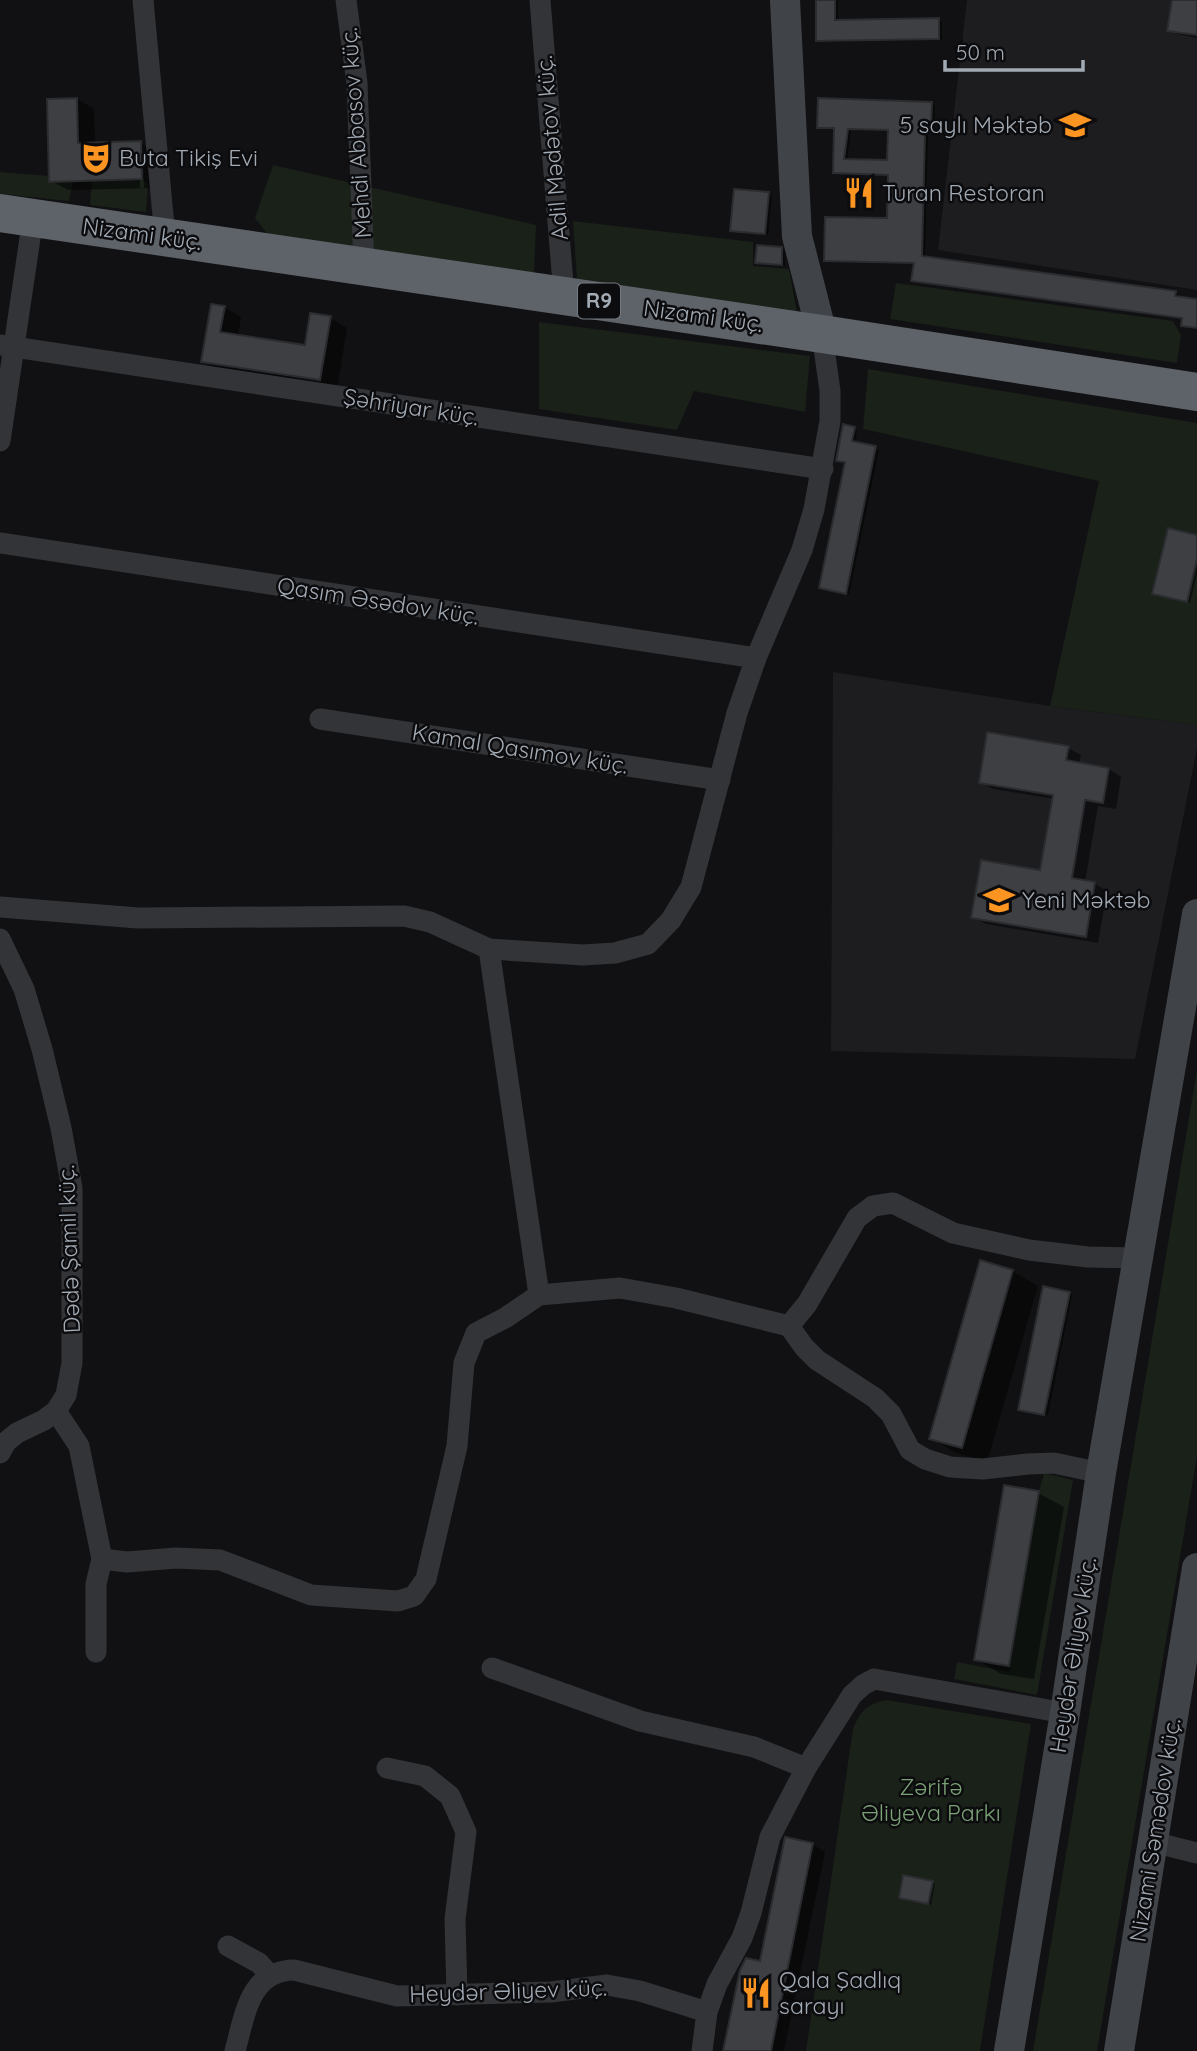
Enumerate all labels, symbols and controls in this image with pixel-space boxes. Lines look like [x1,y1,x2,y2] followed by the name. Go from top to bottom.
[334,27,377,239] street label: Mehdi Abbasov küç.
[945,28,1083,72] scale bar
[956,39,1005,65] text: 50 m
[529,54,574,242] street label: Adil Mədətov küç.
[1058,108,1092,142] school or university icon: 5 saylı Məktəb
[900,110,1052,139] place label: 5 saylı Məktəb
[79,141,113,175] theatre icon: Buta Tikiş Evi
[119,143,258,172] place label: Buta Tikiş Evi
[842,176,876,210] restaurant icon: Turan Restoran
[882,178,1045,207] place label: Turan Restoran
[81,211,204,256] street label: Nizami küç.
[578,284,620,318] road number: R9
[642,293,765,338] street label: Nizami küç.
[342,382,481,431] street label: Şəhriyar küç.
[275,570,481,631] street label: Qasım Əsədov küç.
[410,717,630,780] street label: Kamal Qasımov küç.
[982,883,1016,917] school or university icon: Yeni Məktəb
[1022,885,1150,914] place label: Yeni Məktəb
[51,1164,86,1334] street label: Dədə Şamil küç.
[1043,1555,1102,1755] street label: Heydər Əliyev küç.
[1122,1716,1187,1944] street label: Nizami Səmədov küç.
[861,1772,1001,1827] park label: Zərifə Əliyeva Parkı
[779,1965,901,2020] place label: Qala Şadlıq sarayı
[409,1973,607,2008] street label: Heydər Əliyev küç.
[739,1976,773,2010] restaurant icon: Qala Şadlıq sarayı

